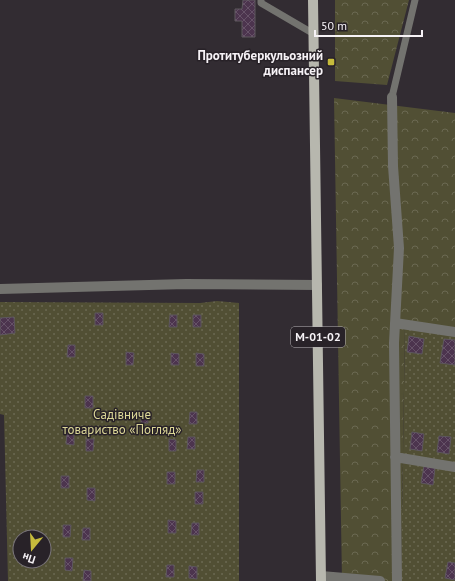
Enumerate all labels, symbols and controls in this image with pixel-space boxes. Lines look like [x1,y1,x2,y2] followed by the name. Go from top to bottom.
[315,12,422,38] scale bar
[321,18,347,33] text: 50 m
[197,47,323,79] place label: Протитуберкульозний диспансер
[326,57,336,67] marker: Протитуберкульозний диспансер
[291,327,345,347] road number: М-01-02
[63,406,182,438] park label: Садівниче товариство «Погляд»
[12,529,52,569] north arrow
[21,550,37,567] text: Пн

